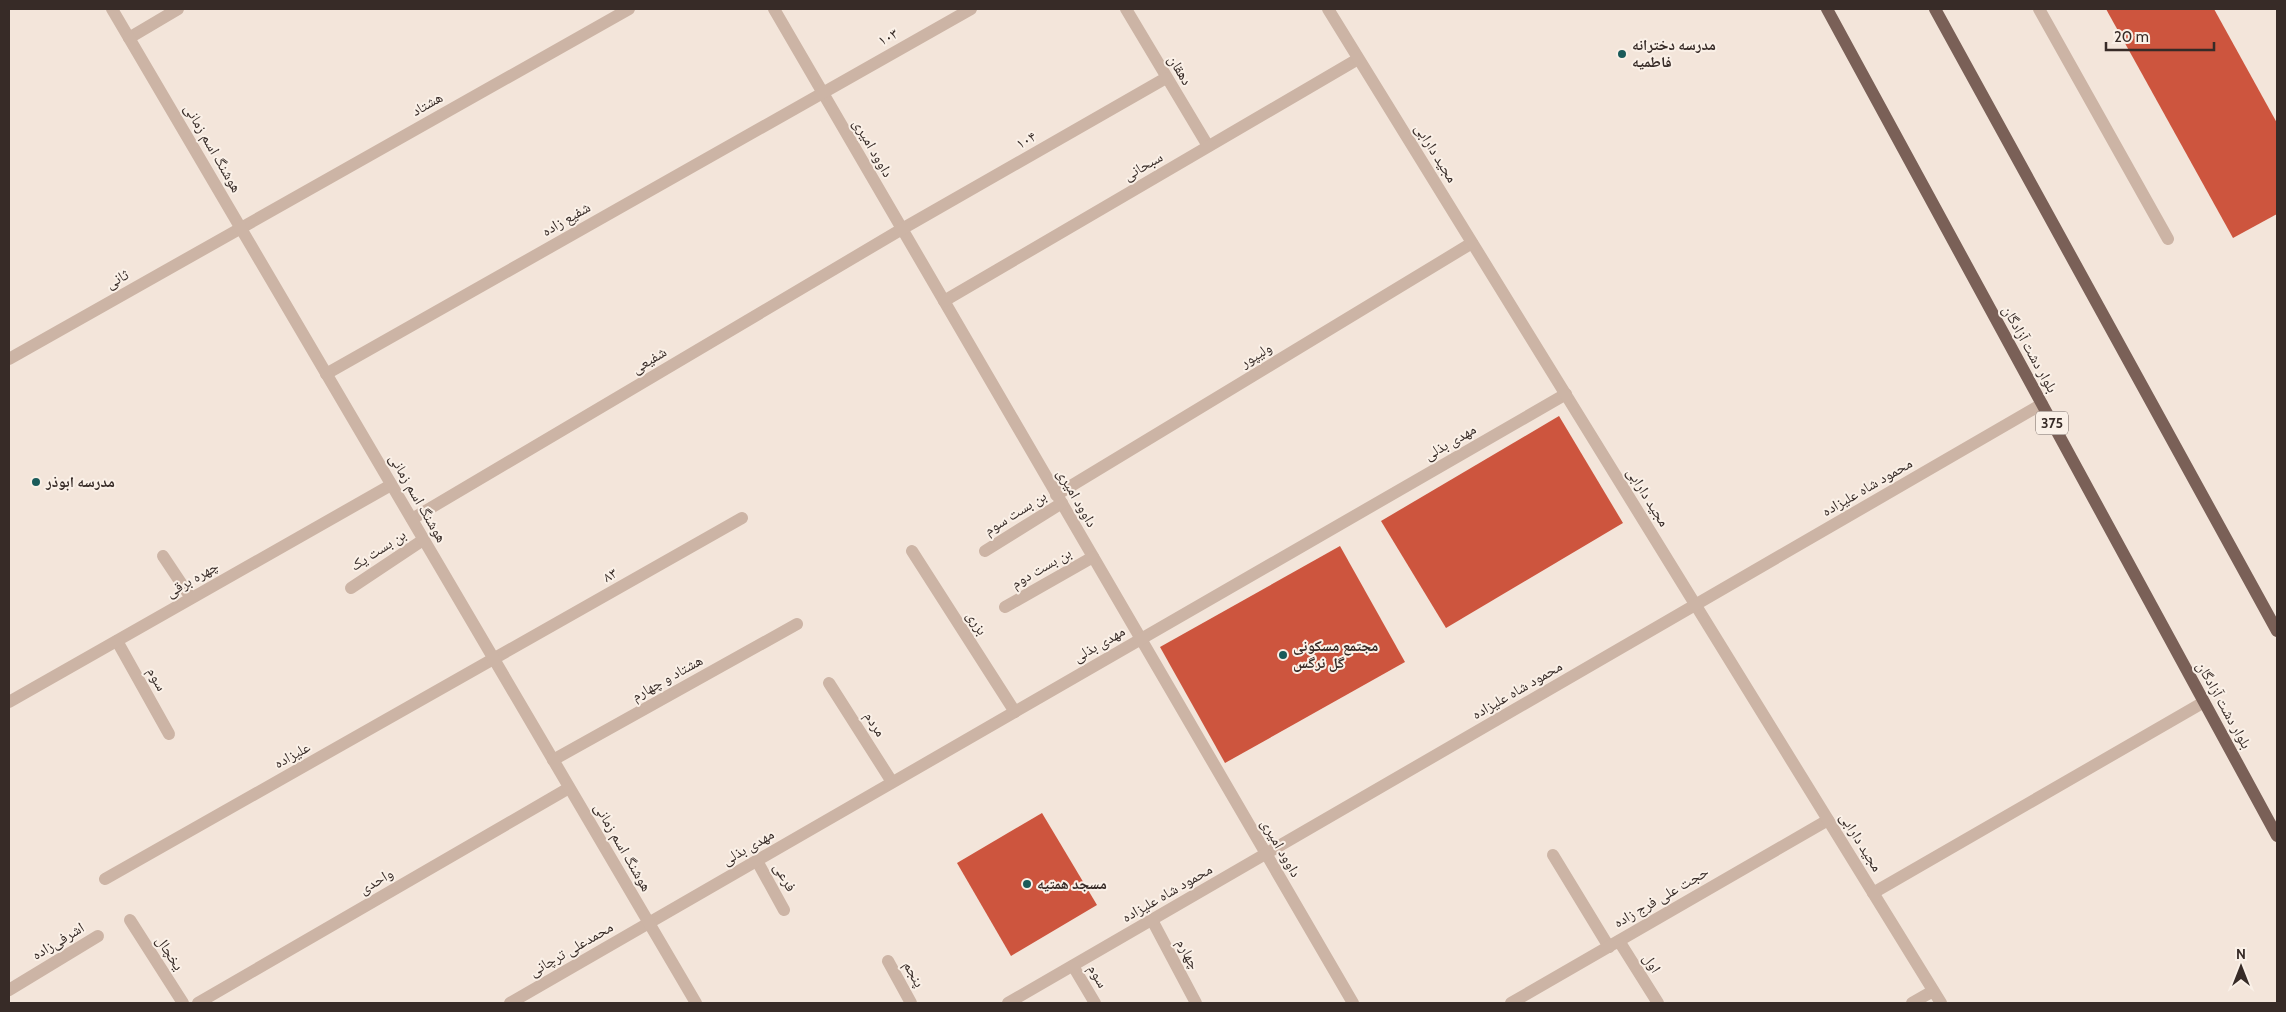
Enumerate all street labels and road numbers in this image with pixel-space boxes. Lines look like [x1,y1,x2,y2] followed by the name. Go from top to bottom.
[875,24,901,50] street label: ۱۰۳
[1163,52,1196,89] street label: دهقان
[408,88,446,120] street label: هشتاد
[179,100,246,196] street label: هوشنگ اسم زمانی
[848,116,897,181] street label: داوود امیری
[1410,120,1461,187] street label: مجید دارابی
[1013,127,1039,153] street label: ۱۰۴
[1120,148,1166,185] street label: سبحانی
[538,198,594,241] street label: شفیع زاده
[102,265,132,293] street label: ثانی
[1998,302,2061,396] street label: بلوار دشت آزادگان
[1236,339,1275,372] street label: ولیپور
[628,343,670,378] street label: شفیعی
[2036,412,2068,434] road number: 375
[1421,420,1480,465] street label: مهدی بذلی
[384,450,451,546] street label: هوشنگ اسم زمانی
[1819,454,1916,520] street label: محمود شاه علیزاده
[1622,464,1673,531] street label: مجید دارابی
[1052,466,1101,531] street label: داوود امیری
[980,487,1050,540] street label: بن بست سوم
[347,525,410,575] street label: بن بست یک
[1008,544,1075,593] street label: بن بست دوم
[163,557,222,602] street label: چهره برقی
[600,564,621,586] street label: ۸۳
[962,608,991,639] street label: بزری
[1070,622,1129,667] street label: مهدی بذلی
[628,651,706,706] street label: هشتاد و چهارم
[1469,657,1566,723] street label: محمود شاه علیزاده
[2192,658,2255,752] street label: بلوار دشت آزادگان
[142,664,171,695] street label: سوم
[860,708,890,741] street label: مردم
[271,738,314,772] street label: علیزاده
[589,799,656,895] street label: هوشنگ اسم زمانی
[1835,809,1886,876] street label: مجید دارابی
[1256,816,1305,881] street label: داوود امیری
[719,825,778,870] street label: مهدی بذلی
[769,859,800,895] street label: فرعی
[1119,860,1216,926] street label: محمود شاه علیزاده
[1610,862,1713,932] street label: حجت علی فرج زاده
[356,864,397,899] street label: واحدی
[29,918,88,964] street label: اشرفی‌زاده
[526,918,617,981] street label: محمدعلی ترچانی
[151,932,188,975] street label: یخچال
[1172,936,1204,973] street label: چهارم
[1638,950,1665,977] street label: اول
[899,958,929,991] street label: پنجم
[1083,961,1112,992] street label: سوم

